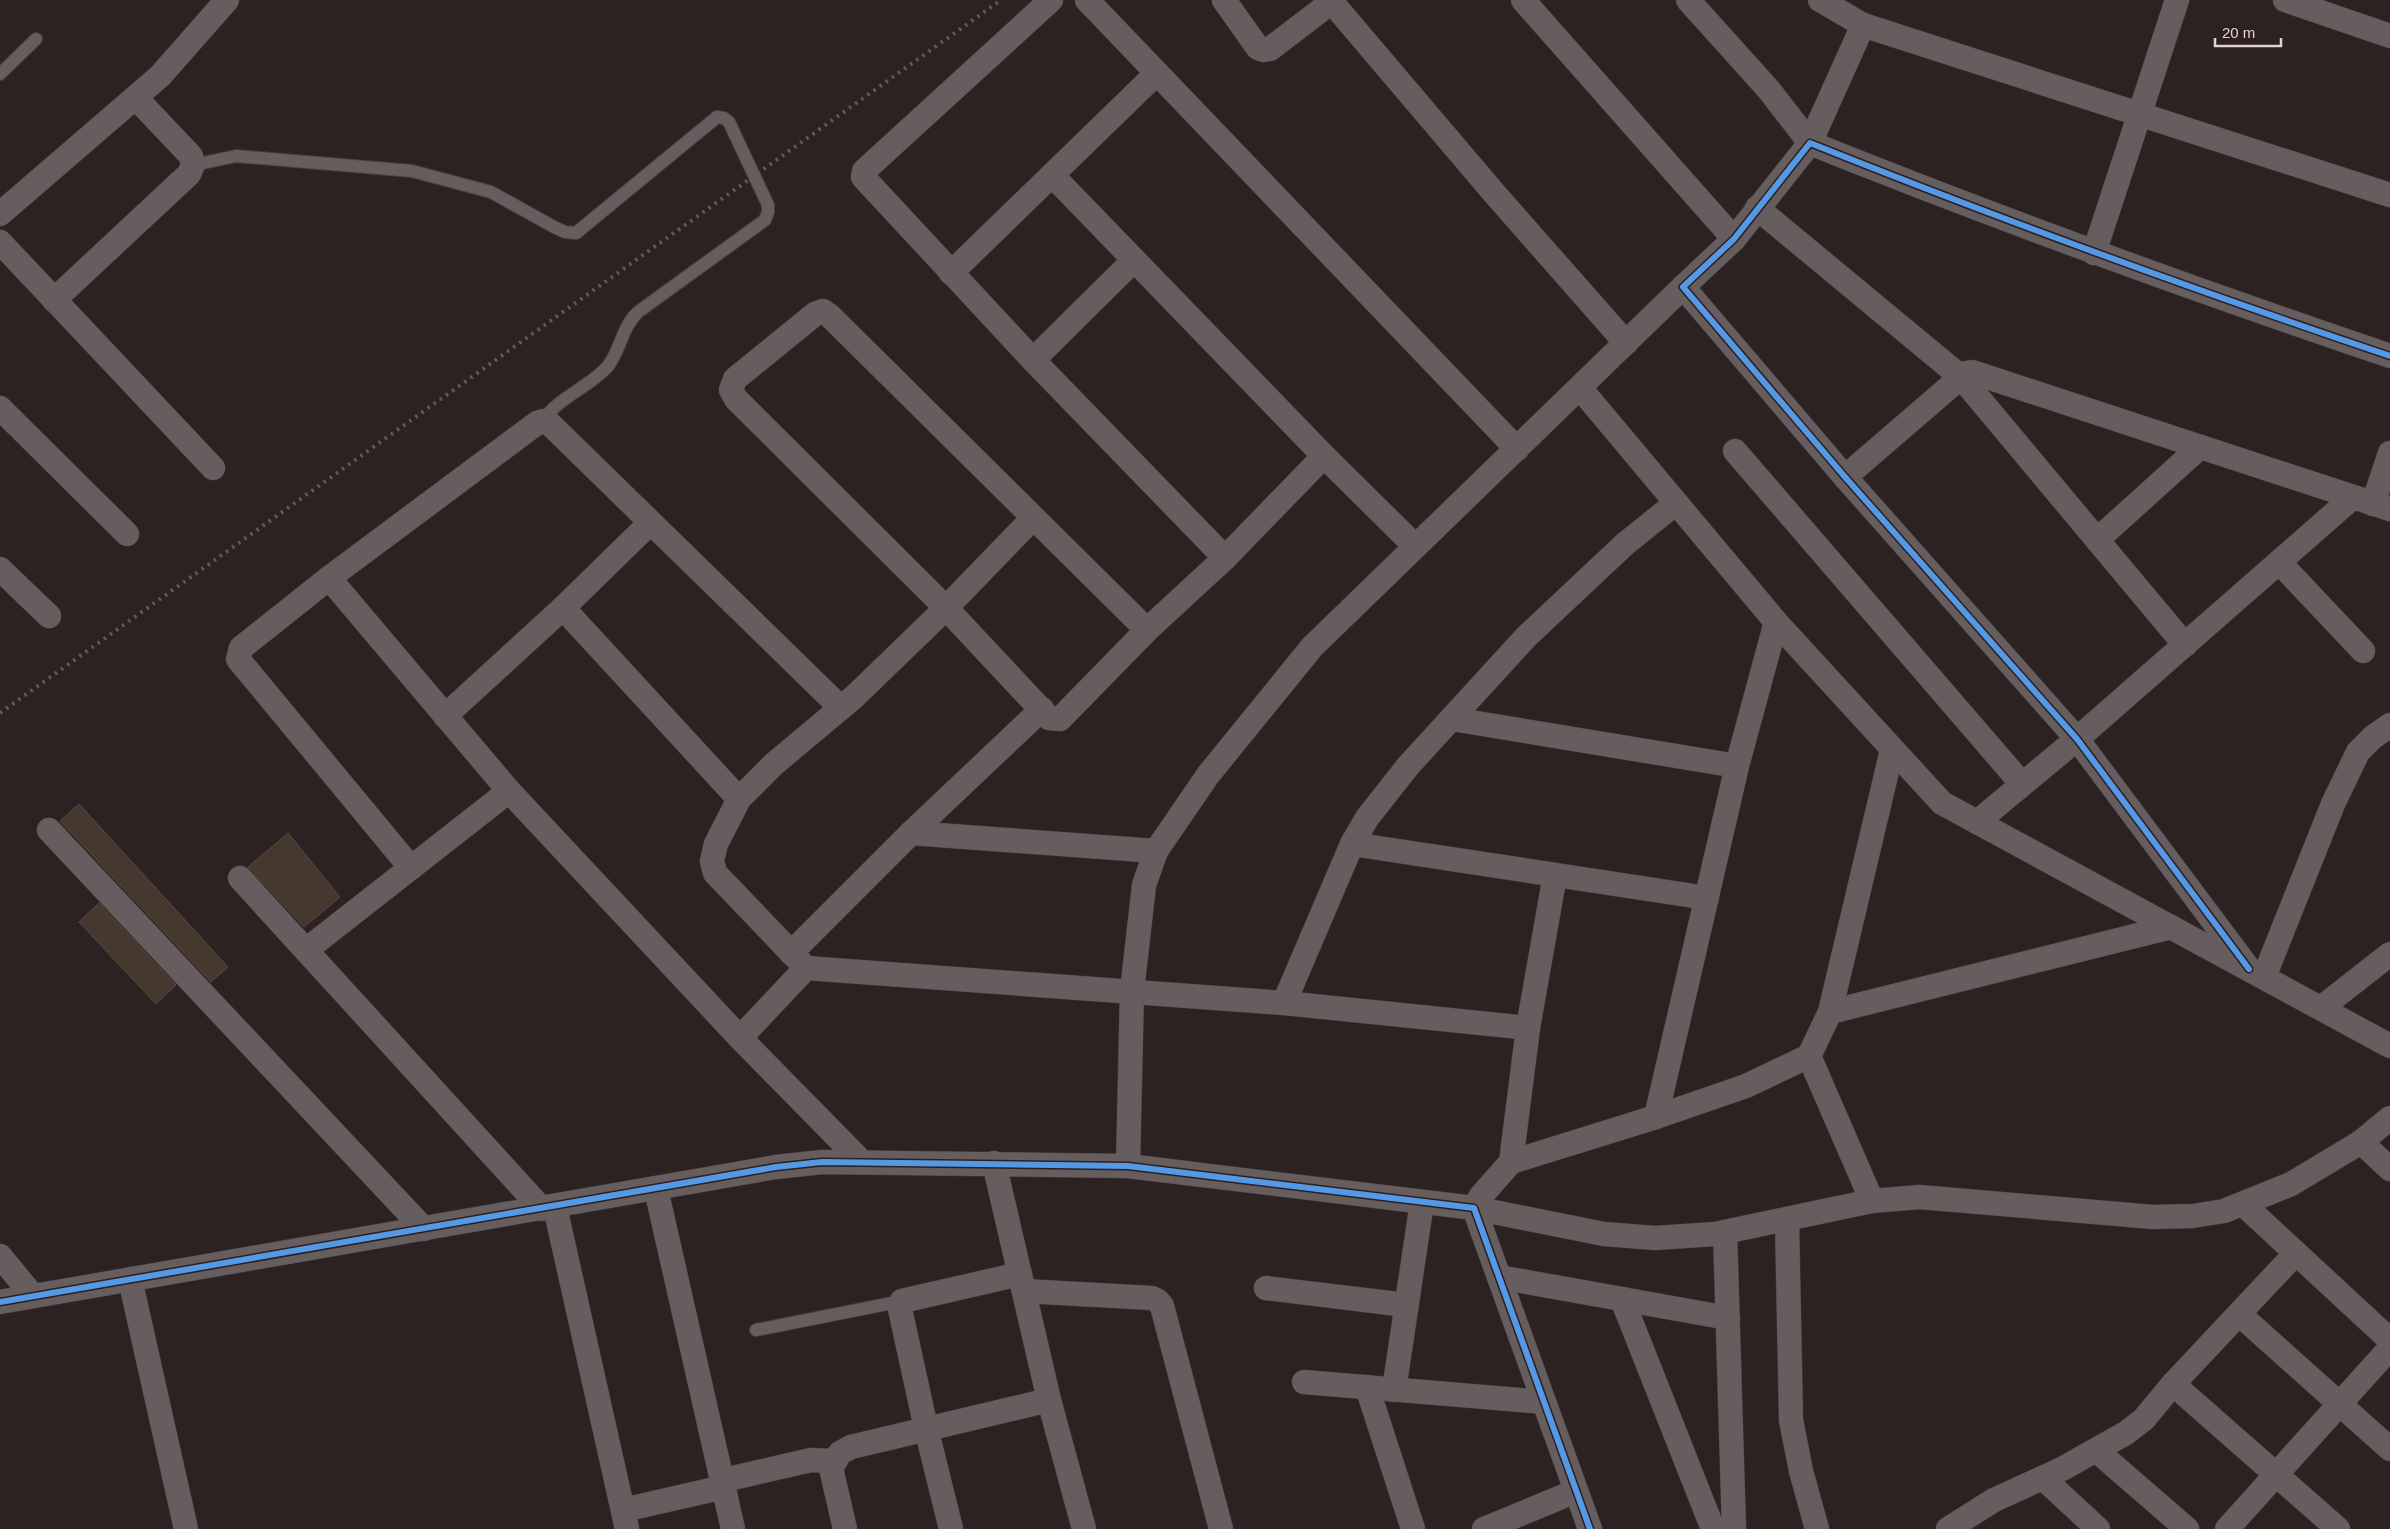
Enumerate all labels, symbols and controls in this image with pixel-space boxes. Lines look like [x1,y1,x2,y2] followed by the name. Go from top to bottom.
[2215,15,2281,47] scale bar
[2222,24,2255,41] text: 20 m

